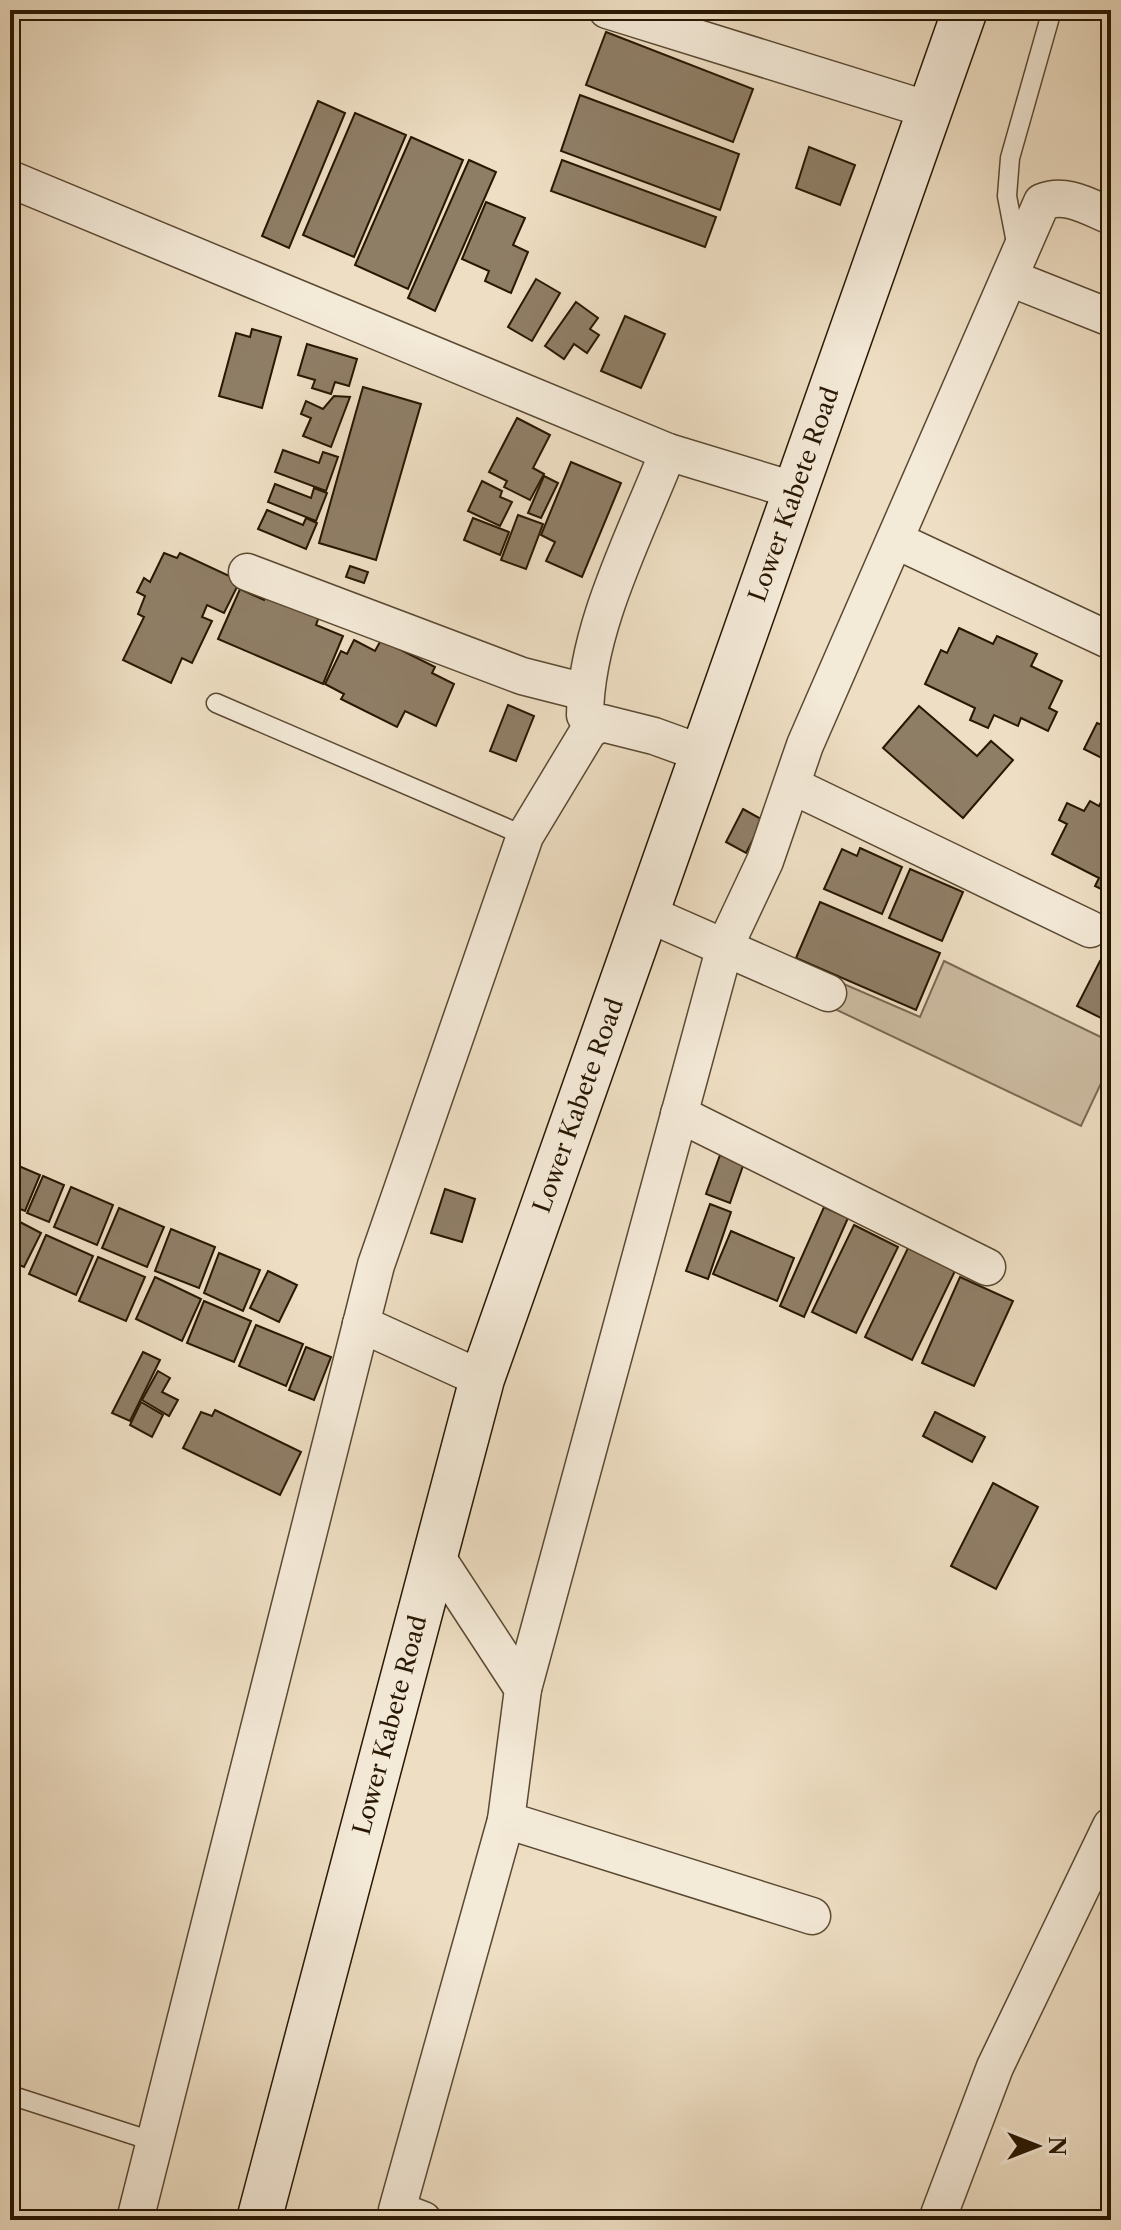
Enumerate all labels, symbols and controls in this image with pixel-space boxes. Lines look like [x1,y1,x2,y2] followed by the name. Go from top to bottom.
[742,383,845,606] street label: Lower Kabete Road
[527,994,629,1217] street label: Lower Kabete Road
[347,1612,433,1838] street label: Lower Kabete Road
[997,2106,1077,2186] north arrow
[1043,2136,1070,2156] text: N

